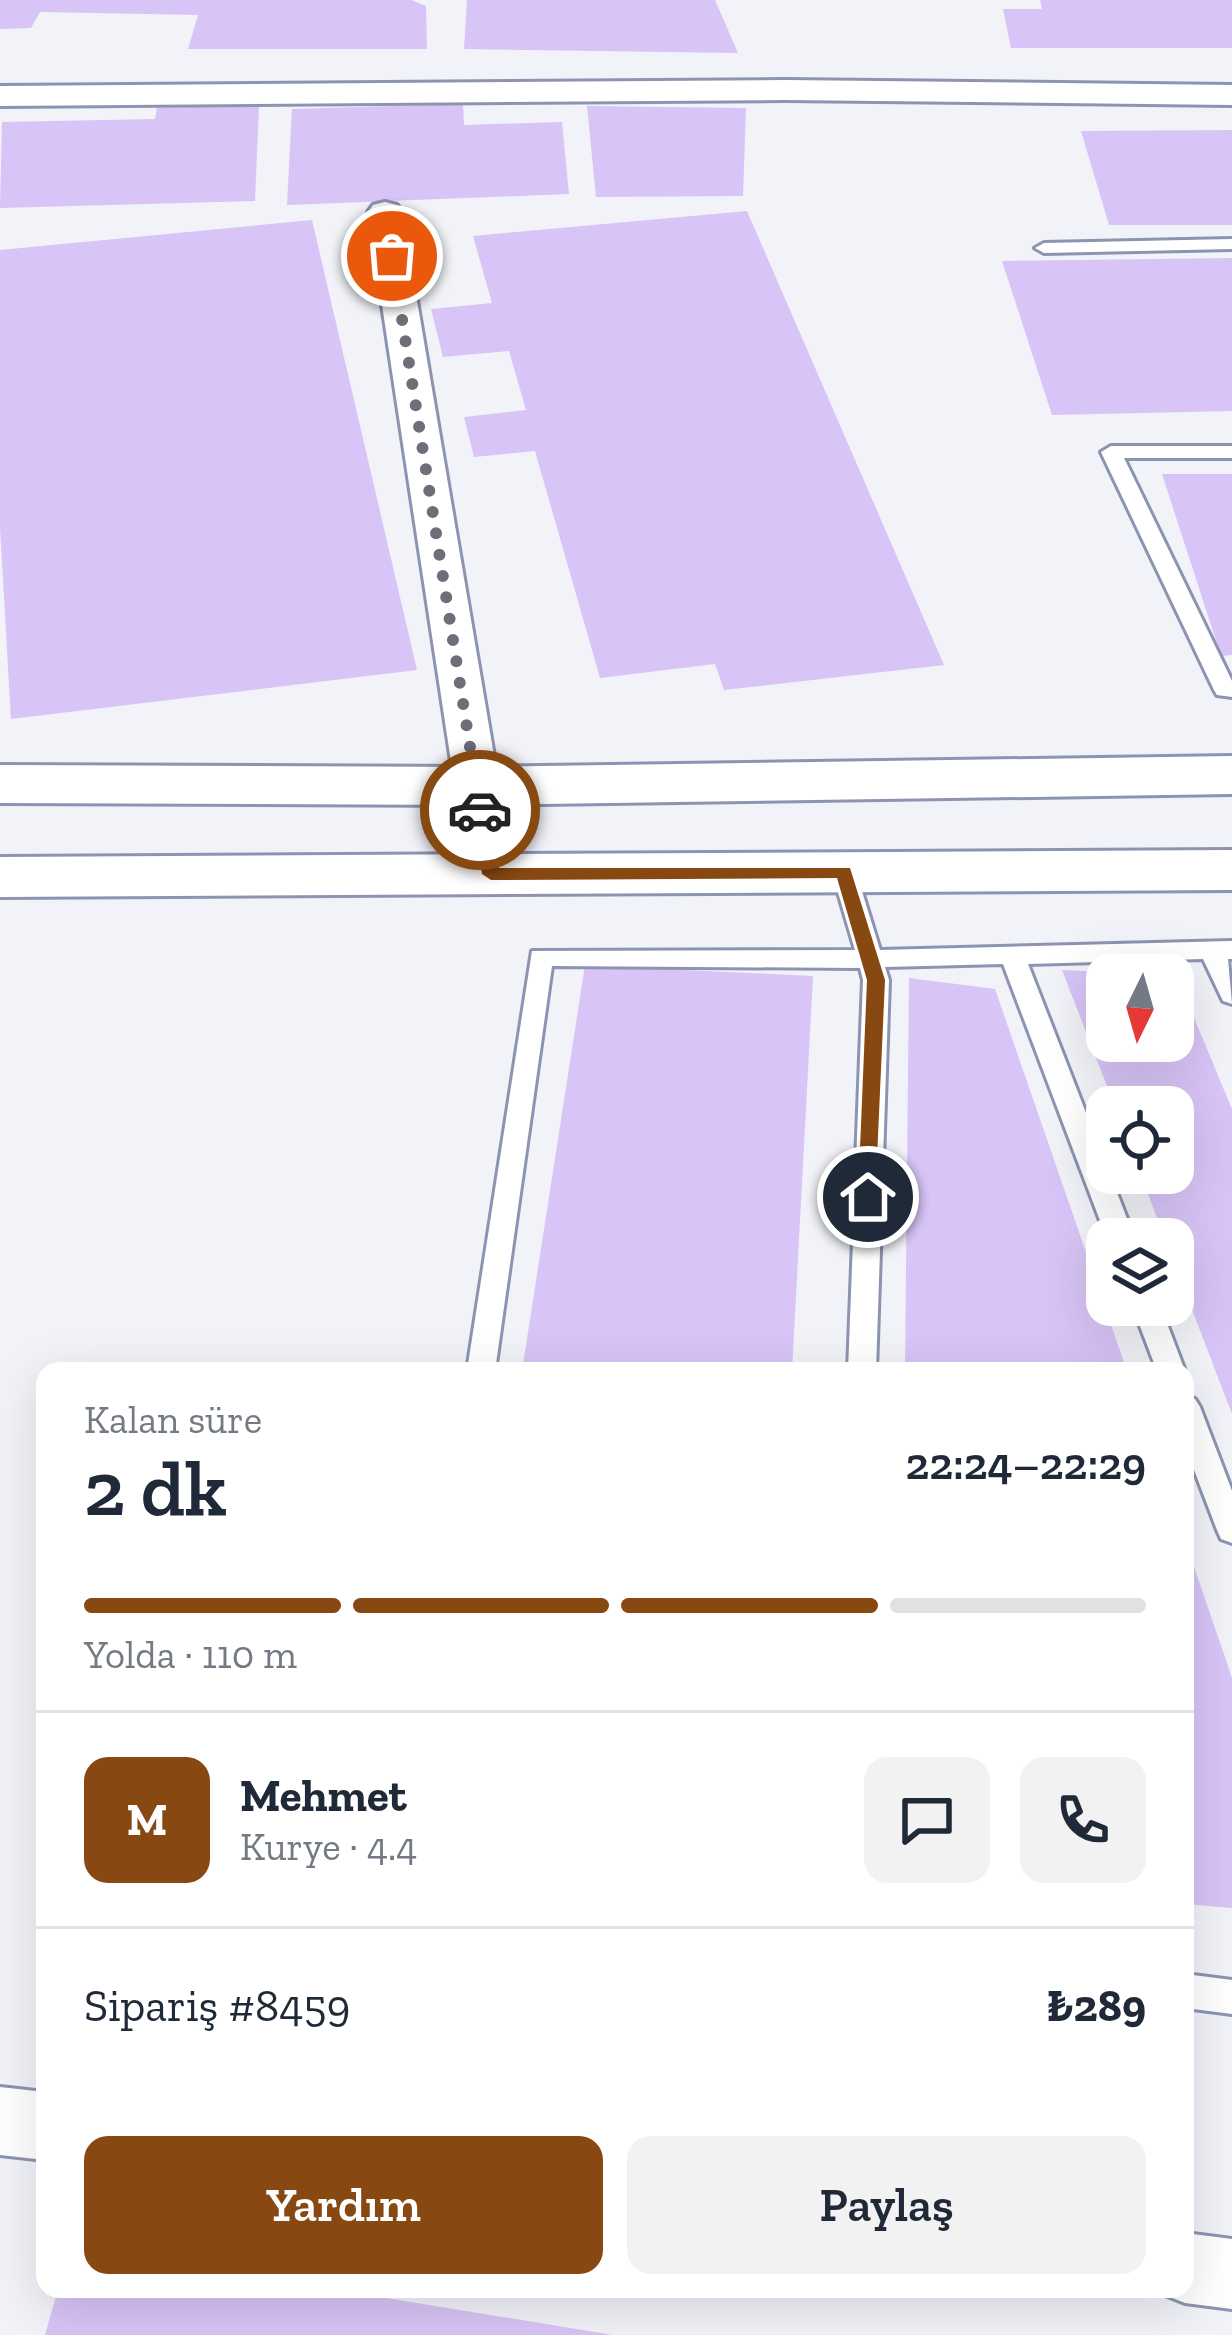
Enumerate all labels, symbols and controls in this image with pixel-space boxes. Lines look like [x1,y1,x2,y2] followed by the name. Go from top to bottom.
[341,205,443,307] pin
[359,223,425,289] icon: bag
[420,750,540,870] courier
[447,777,513,843] icon: car
[1086,954,1194,1062] north arrow
[1086,954,1194,1326] map controls
[1086,1086,1194,1194] button: locate
[817,1146,919,1248] pin
[835,1164,901,1230] icon: home
[1086,1218,1194,1326] button: layers
[84,1396,262,1443] text: Kalan süre
[905,1437,1146,1491] text: 22:24–22:29
[84,1441,227,1535] text: 2 dk
[84,1631,297,1678] text: Yolda · 110 m
[864,1757,990,1883] button: chat
[1020,1757,1146,1883] button: phone
[240,1769,407,1823] text: Mehmet
[127,1793,167,1847] text: M
[240,1823,417,1870] text: Kurye · 4.4
[84,1979,351,2033] text: Sipariş #8459
[1046,1979,1146,2033] text: ₺289
[84,2136,603,2274] button: Yardım
[627,2136,1146,2274] button: Paylaş

